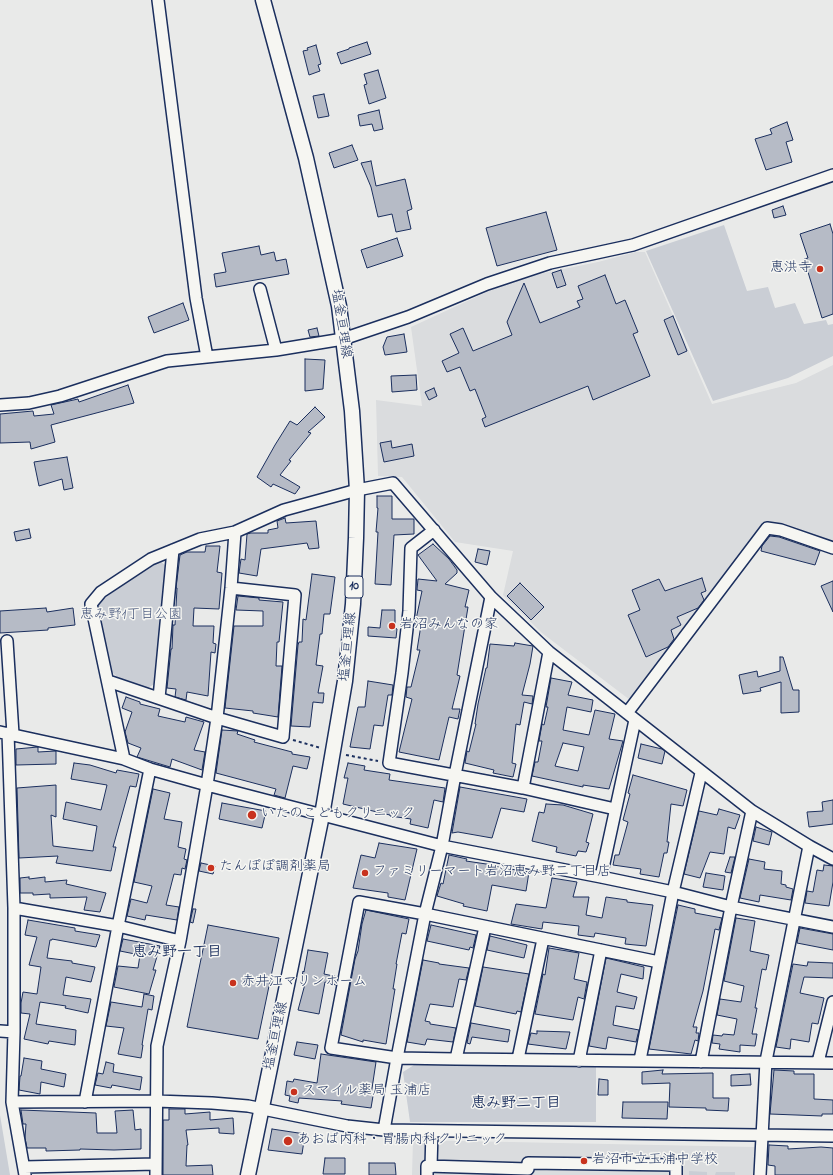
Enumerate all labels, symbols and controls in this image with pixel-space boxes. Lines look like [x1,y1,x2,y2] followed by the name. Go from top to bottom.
[770,261,812,277] place label: 恵洪寺
[815,264,825,274] marker: 恵洪寺
[326,288,354,360] street label: 塩釜亘理線
[345,576,363,598] road number: 10
[80,608,182,624] park label: 恵み野1丁目公園
[337,611,361,683] street label: 塩釜亘理線
[400,618,498,634] place label: 岩沼みんなの家
[387,621,397,631] marker: 岩沼みんなの家
[261,807,415,823] place label: いたのこどもクリニック
[246,809,258,821] marker: いたのこどもクリニック
[219,860,331,876] place label: たんぽぽ調剤薬局
[206,863,216,873] marker: たんぽぽ調剤薬局
[373,865,611,881] place label: ファミリーマート岩沼恵み野二丁目店
[360,868,370,878] marker: ファミリーマート岩沼恵み野二丁目店
[132,945,222,963] district label: 恵み野一丁目
[241,975,367,991] place label: 赤井江マリンホーム
[228,978,238,988] marker: 赤井江マリンホーム
[262,1000,292,1072] street label: 塩釜亘理線
[302,1084,431,1100] place label: スマイル薬局 玉浦店
[289,1087,299,1097] marker: スマイル薬局 玉浦店
[471,1096,561,1114] district label: 恵み野二丁目
[297,1133,507,1149] place label: あおば内科・胃腸内科クリニック
[282,1135,294,1147] marker: あおば内科・胃腸内科クリニック
[592,1153,718,1169] place label: 岩沼市立玉浦中学校
[579,1156,589,1166] marker: 岩沼市立玉浦中学校

